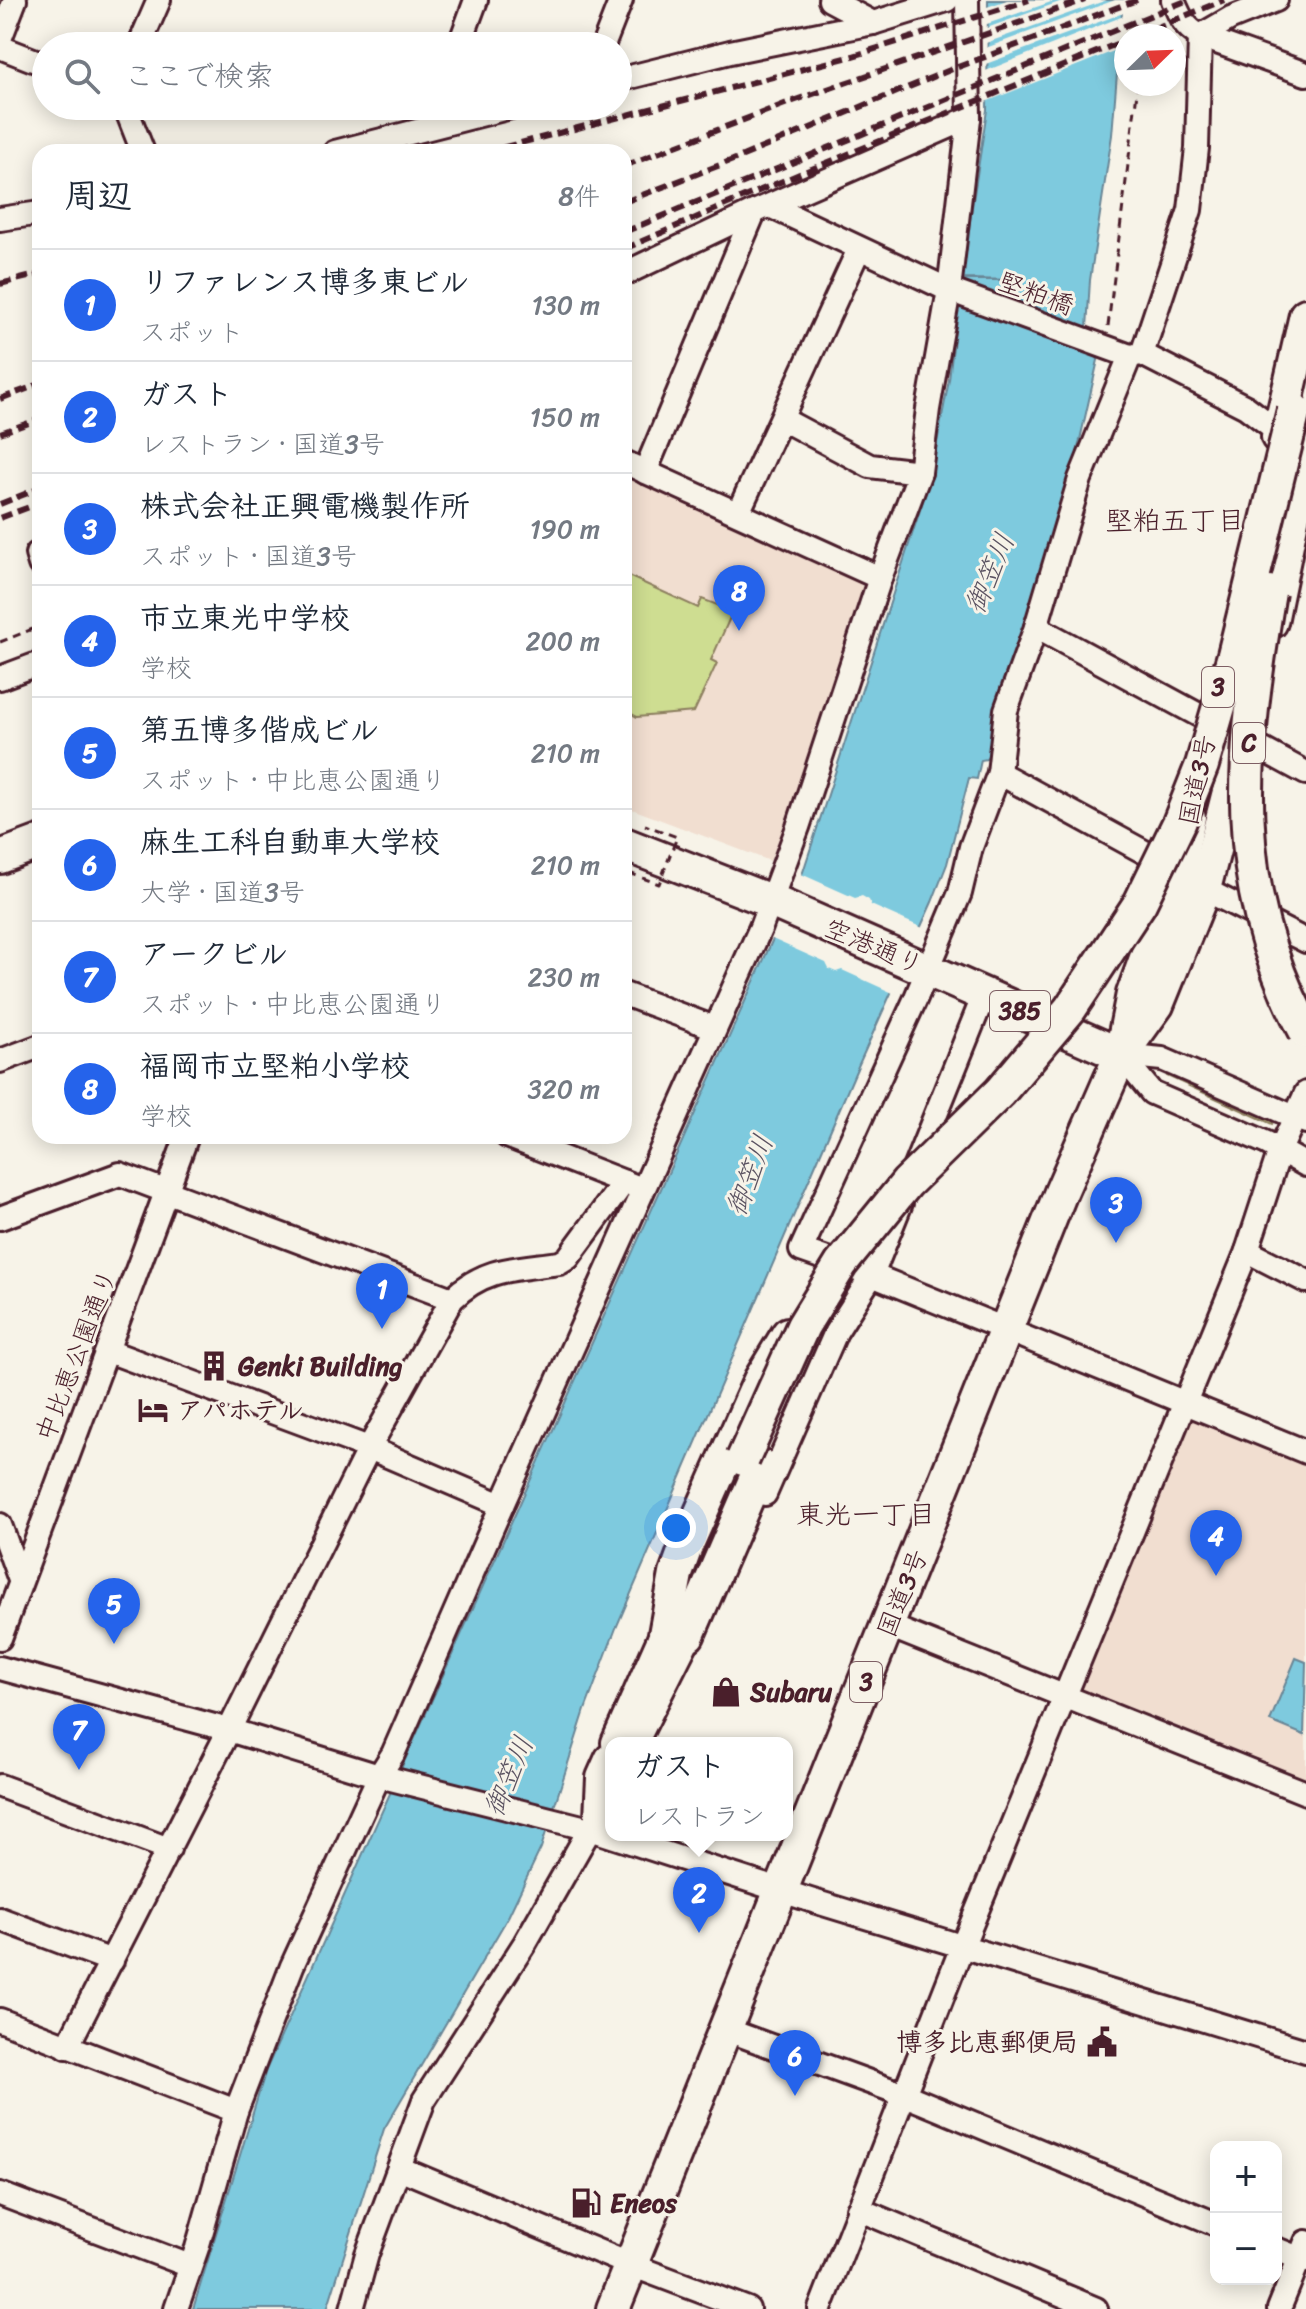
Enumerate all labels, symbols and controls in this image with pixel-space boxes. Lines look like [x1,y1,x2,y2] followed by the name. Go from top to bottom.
[1114,24,1186,96] north arrow
[32,32,632,120] search box
[124,49,274,103] text: ここで検索
[60,54,104,98] icon: search
[64,166,132,226] text: 周辺
[558,173,600,219] text: 8件
[140,255,469,309] text: リファレンス博多東ビル
[991,258,1081,328] street label: 堅粕橋
[84,282,96,328] text: 1
[531,282,600,328] text: 130 m
[140,309,244,355] text: スポット
[140,367,233,421] text: ガスト
[82,394,98,440] text: 2
[530,394,600,440] text: 150 m
[140,421,385,467] text: レストラン · 国道3号
[140,479,470,533] text: 株式会社正興電機製作所
[1105,496,1245,545] district label: 堅粕五丁目
[83,506,97,552] text: 3
[530,506,600,552] text: 190 m
[950,525,1028,621] water label: 御笠川
[140,533,357,579] text: スポット · 国道3号
[713,565,765,631] pin: 8
[140,591,350,645] text: 市立東光中学校
[82,618,98,664] text: 4
[525,618,600,664] text: 200 m
[140,645,192,691] text: 学校
[1202,667,1234,707] road number: 3
[140,703,379,757] text: 第五博多偕成ビル
[1233,723,1265,763] road number: C
[82,730,98,776] text: 5
[531,730,600,776] text: 210 m
[1165,730,1229,830] street label: 国道3号
[140,757,447,803] text: スポット · 中比恵公園通り
[140,815,440,869] text: 麻生工科自動車大学校
[83,842,97,888] text: 6
[531,842,600,888] text: 210 m
[140,869,305,915] text: 大学 · 国道3号
[817,905,931,987] street label: 空港通り
[140,927,288,981] text: アークビル
[83,954,97,1000] text: 7
[528,954,600,1000] text: 230 m
[140,981,447,1027] text: スポット · 中比恵公園通り
[990,991,1050,1031] road number: 385
[140,1039,410,1093] text: 福岡市立堅粕小学校
[82,1066,98,1112] text: 8
[528,1066,600,1112] text: 320 m
[140,1093,192,1139] text: 学校
[712,1127,787,1223] water label: 御笠川
[1090,1177,1142,1243] pin: 3
[22,1262,130,1448] street label: 中比恵公園通り
[356,1263,408,1329] pin: 1
[238,1343,403,1389] place label: Genki Building
[197,1349,231,1383] building icon: Genki Building
[177,1387,304,1433] place label: アパホテル
[136,1393,170,1427] hotel icon: アパホテル
[796,1490,936,1539] district label: 東光一丁目
[656,1508,696,1548] your location
[1190,1510,1242,1576] pin: 4
[863,1542,941,1644] street label: 国道3号
[88,1578,140,1644] pin: 5
[850,1662,882,1702] road number: 3
[749,1669,833,1715] place label: Subaru
[709,1675,743,1709] shop icon: Subaru
[53,1704,105,1770] pin: 7
[469,1728,547,1824] water label: 御笠川
[605,1737,793,1841] popup
[633,1739,726,1793] text: ガスト
[633,1793,765,1839] text: レストラン
[673,1867,725,1933] pin: 2
[896,2019,1078,2065] place label: 博多比恵郵便局
[1085,2025,1119,2059] public building icon: 博多比恵郵便局
[769,2030,821,2096] pin: 6
[1210,2141,1282,2285] map controls
[1210,2141,1282,2213] button: +
[610,2180,678,2226] place label: Eneos
[569,2186,603,2220] fuel station icon: Eneos
[1210,2213,1282,2285] button: −

